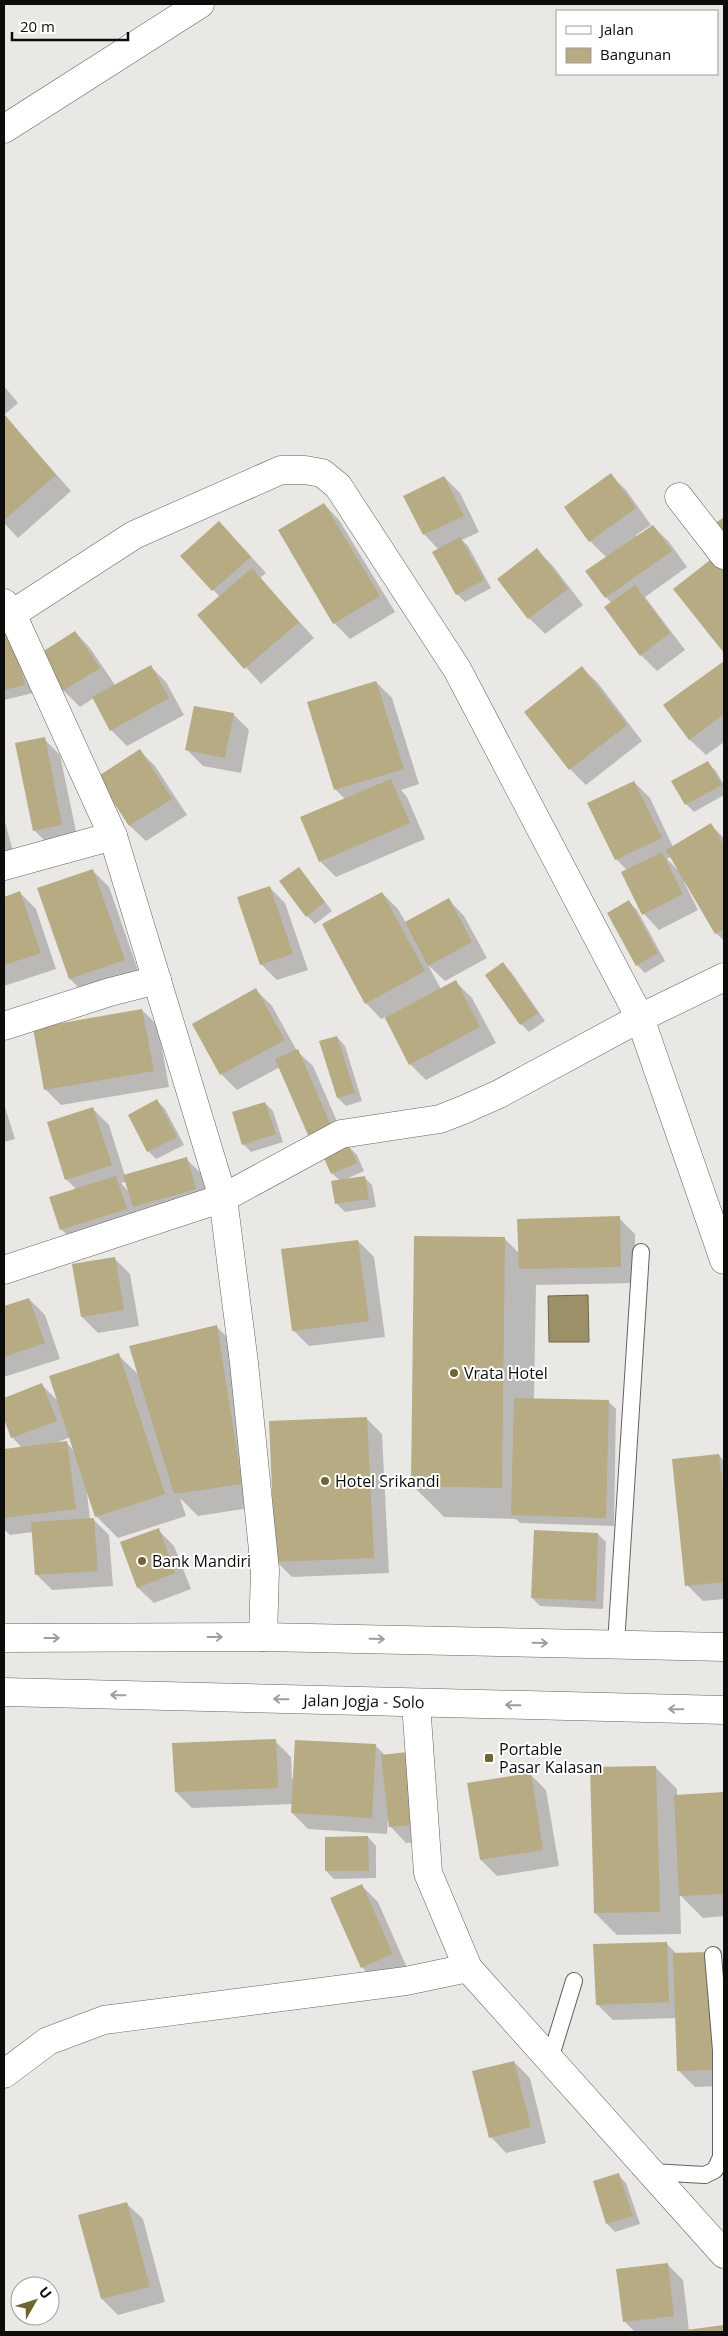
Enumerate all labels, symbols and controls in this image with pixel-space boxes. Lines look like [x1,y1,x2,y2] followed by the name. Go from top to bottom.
[12,10,129,42] scale bar
[556,10,718,75] legend
[20,16,55,36] text: 20 m
[598,19,634,39] text: Jalan
[600,44,671,64] text: Bangunan
[464,1362,548,1384] place label: Vrata Hotel
[448,1367,460,1379] marker: Vrata Hotel
[335,1470,440,1492] place label: Hotel Srikandi
[319,1475,331,1487] marker: Hotel Srikandi
[152,1550,251,1572] place label: Bank Mandiri
[136,1555,148,1567] marker: Bank Mandiri
[206,1632,223,1642] one-way arrow
[44,1633,60,1643] one-way arrow
[369,1634,385,1644] one-way arrow
[532,1638,548,1648] one-way arrow
[301,1689,425,1713] street label: Jalan Jogja - Solo
[110,1690,126,1700] one-way arrow
[273,1694,289,1704] one-way arrow
[505,1700,521,1709] one-way arrow
[668,1704,684,1714] one-way arrow
[499,1738,603,1778] place label: Portable Pasar Kalasan
[483,1752,495,1764] marker: Portable Pasar Kalasan
[10,2276,60,2326] north arrow
[35,2282,56,2303] text: U

